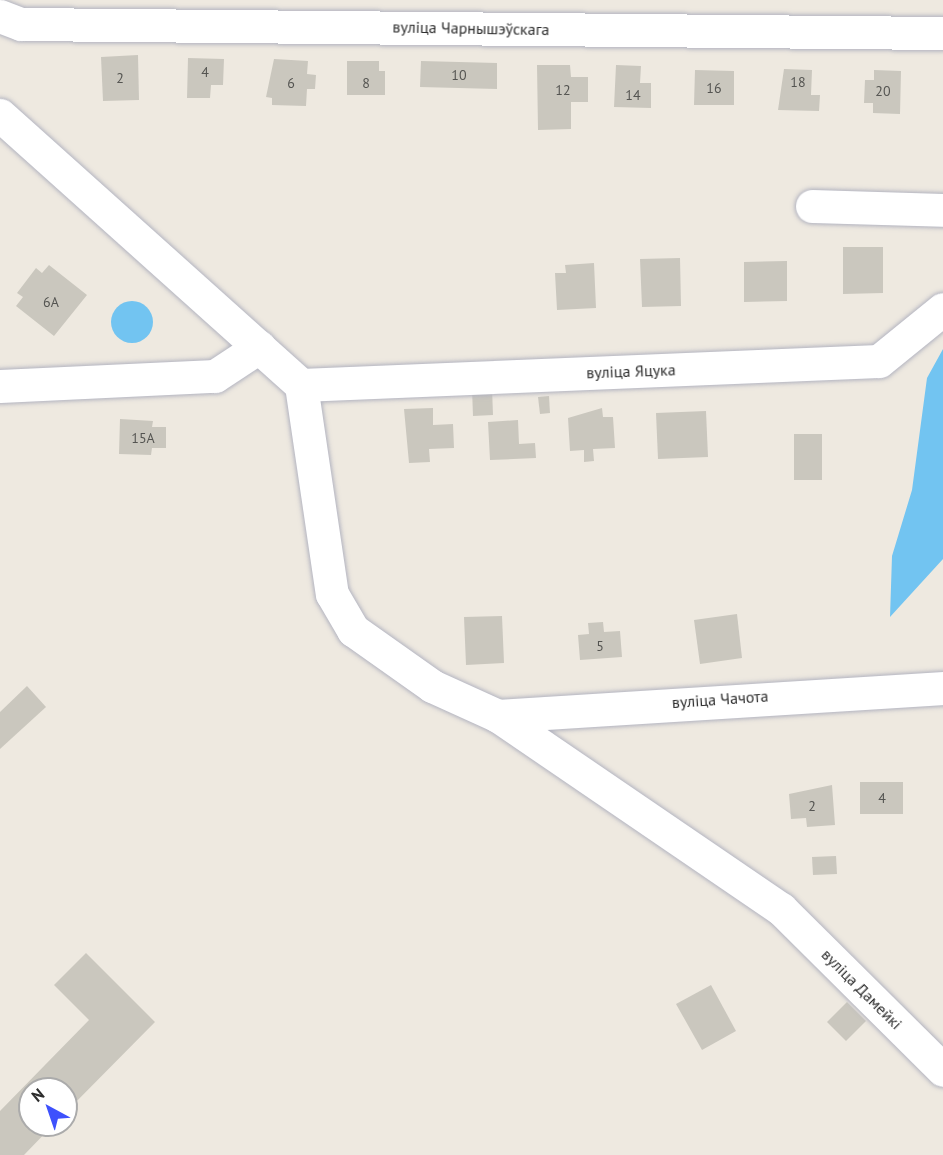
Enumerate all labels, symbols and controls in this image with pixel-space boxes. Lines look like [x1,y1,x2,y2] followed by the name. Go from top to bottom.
[392,17,550,39] street label: вуліца Чарнышэўскага
[201,64,209,80] house number: 4
[451,67,467,83] house number: 10
[116,70,124,86] house number: 2
[790,74,806,90] house number: 18
[287,75,295,91] house number: 6
[362,75,370,91] house number: 8
[706,80,722,96] house number: 16
[555,82,571,98] house number: 12
[875,83,891,99] house number: 20
[625,87,641,103] house number: 14
[43,294,59,310] house number: 6А
[586,360,676,382] street label: вуліца Яцука
[131,430,155,446] house number: 15А
[596,638,604,654] house number: 5
[671,686,769,712] street label: вуліца Чачота
[878,790,886,806] house number: 4
[808,798,816,814] house number: 2
[818,945,906,1033] street label: вуліца Дамейкі
[18,1077,78,1137] north arrow
[27,1084,48,1106] text: N

